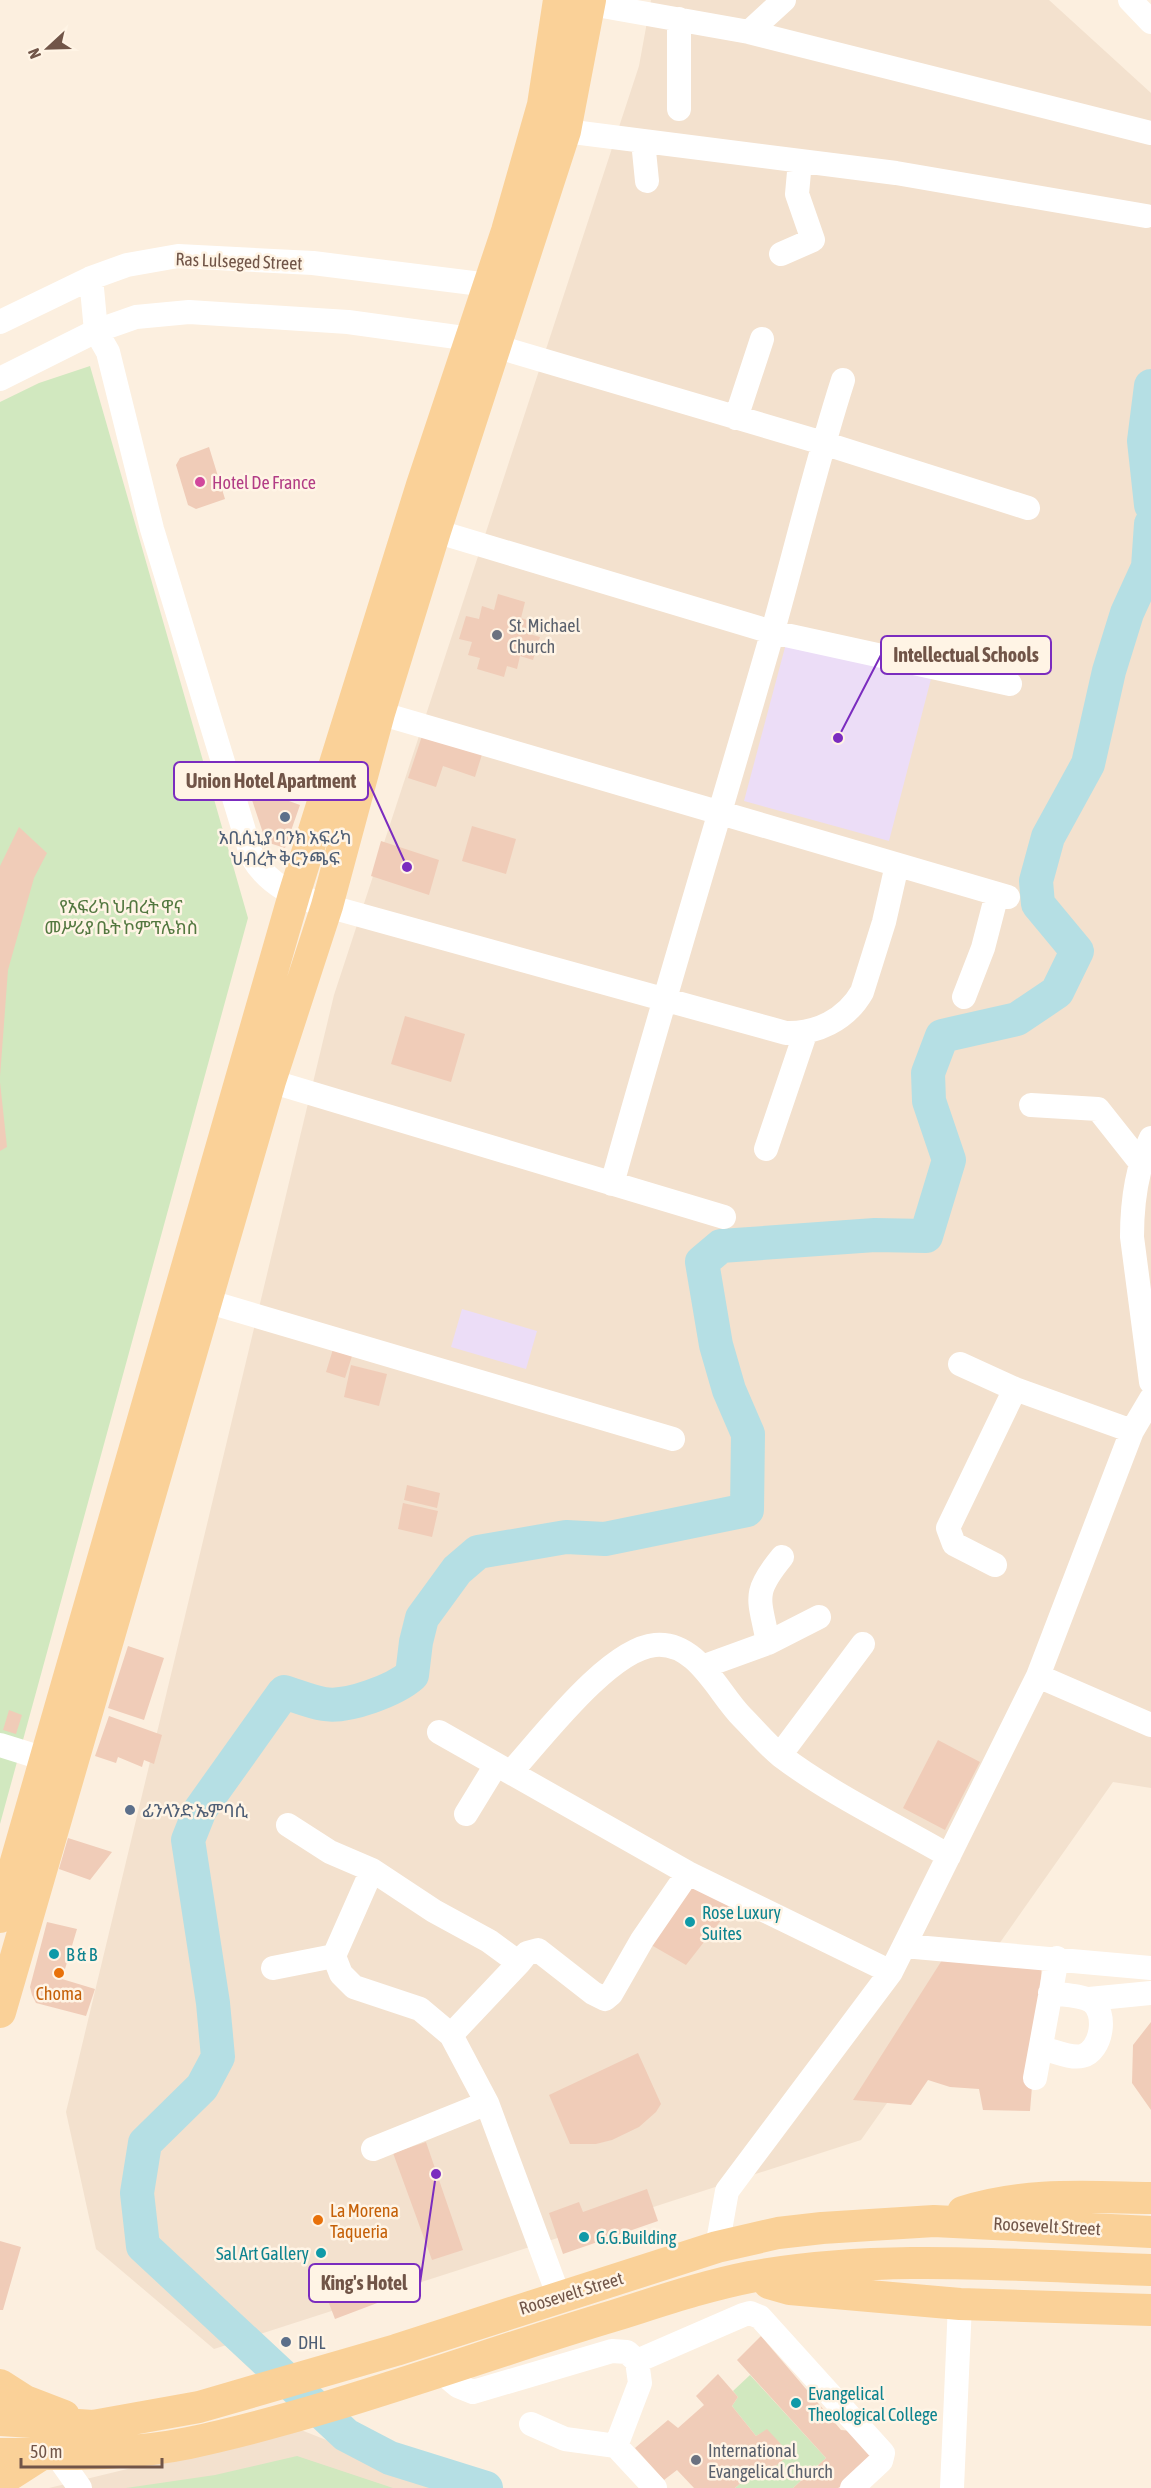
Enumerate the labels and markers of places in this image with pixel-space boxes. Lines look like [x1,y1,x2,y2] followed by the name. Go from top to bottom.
[212,472,316,493] place label: Hotel De France
[193,475,207,489] marker: Hotel De France
[509,615,581,657] place label: St. Michael Church
[490,628,504,642] marker: St. Michael Church
[881,636,1051,674] callout: Intellectual Schools
[174,762,368,800] callout: Union Hotel Apartment
[278,810,292,824] marker: አቢሲኒያ ባንክ አፍሪካ ህብረት ቅርንጫፍ
[218,827,352,869] place label: አቢሲኒያ ባንክ አፍሪካ ህብረት ቅርንጫፍ
[142,1800,248,1821] place label: ፊንላንድ ኤምባሲ
[123,1803,137,1817] marker: ፊንላንድ ኤምባሲ
[702,1902,781,1944] place label: Rose Luxury Suites
[683,1915,697,1929] marker: Rose Luxury Suites
[66,1944,98,1965] place label: B & B
[47,1947,61,1961] marker: B & B
[52,1966,66,1980] marker: Choma
[36,1983,82,2004] place label: Choma
[330,2200,399,2242] place label: La Morena Taqueria
[311,2213,325,2227] marker: La Morena Taqueria
[596,2227,677,2248] place label: G.G.Building
[577,2230,591,2244] marker: G.G.Building
[216,2243,309,2264] place label: Sal Art Gallery
[314,2246,328,2260] marker: Sal Art Gallery
[309,2264,420,2302] callout: King's Hotel
[298,2332,326,2353] place label: DHL
[279,2335,293,2349] marker: DHL
[808,2383,938,2425] place label: Evangelical Theological College
[789,2396,803,2410] marker: Evangelical Theological College
[708,2440,833,2482] place label: International Evangelical Church
[689,2453,703,2467] marker: International Evangelical Church

